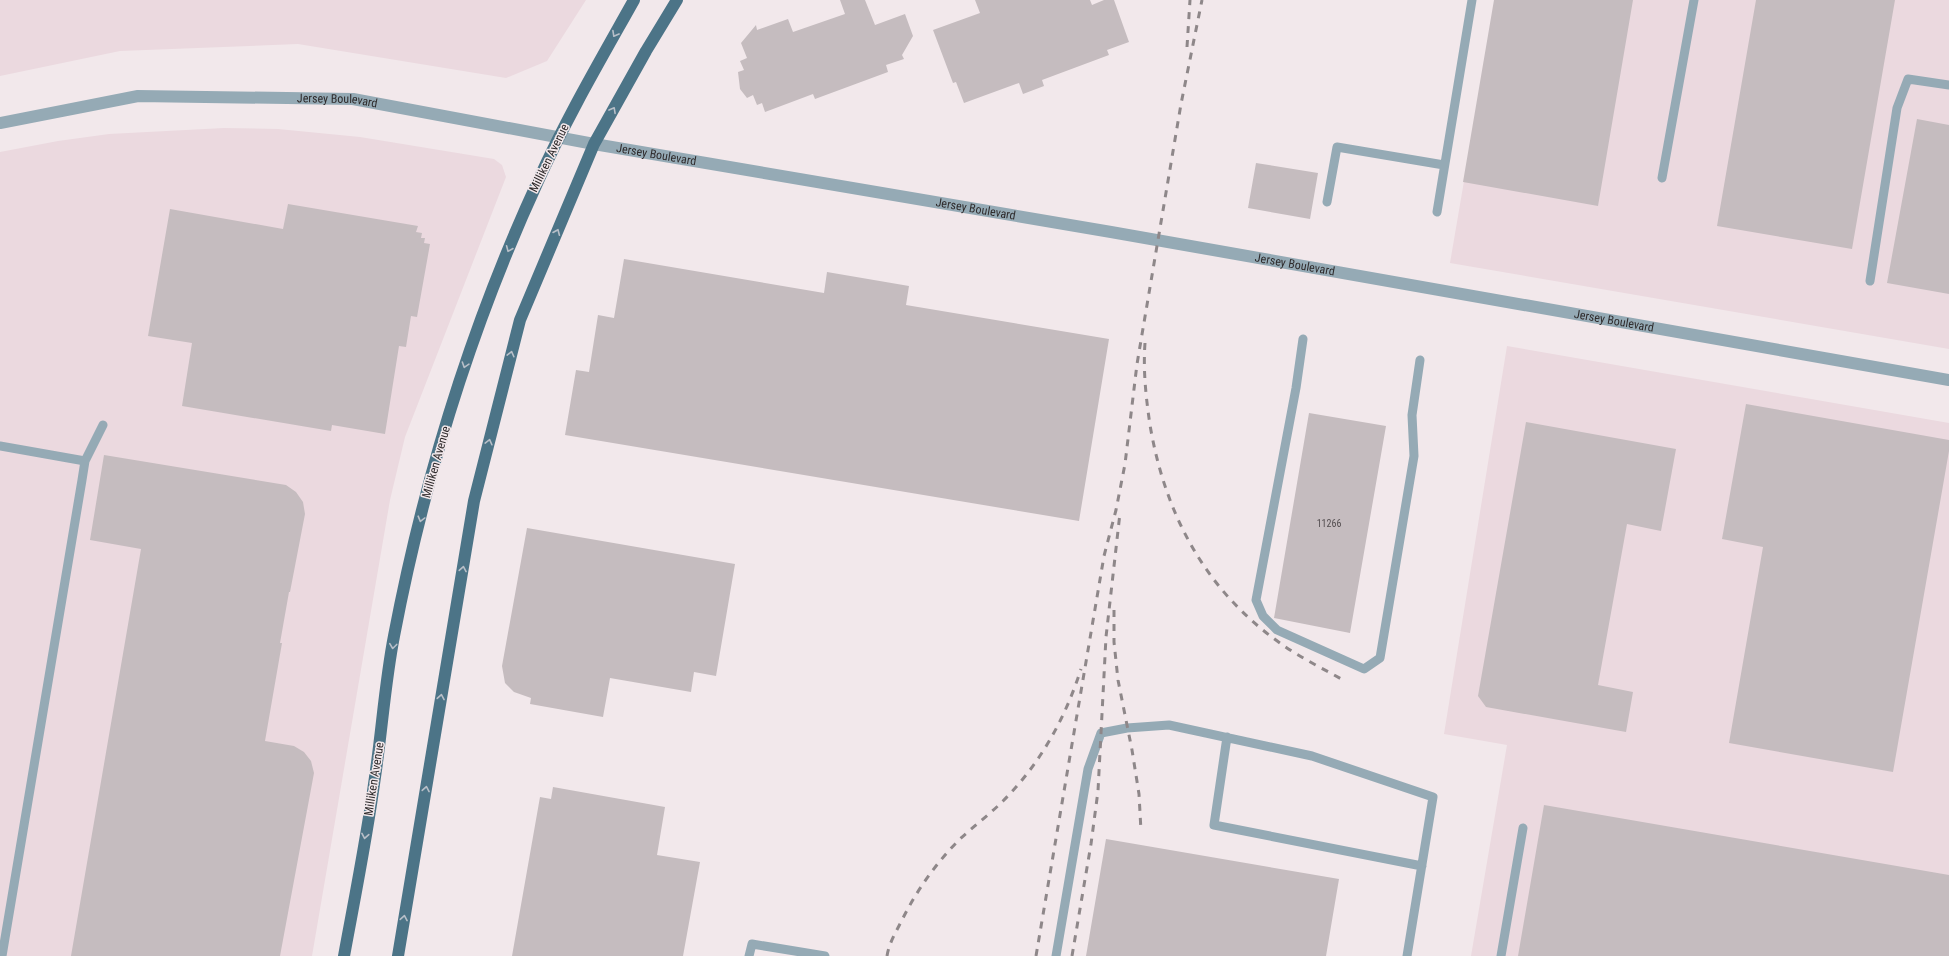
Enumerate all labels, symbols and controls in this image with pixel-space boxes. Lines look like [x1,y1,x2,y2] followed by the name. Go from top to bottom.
[612,30,619,37] one-way arrow
[297,91,379,110] street label: Jersey Boulevard
[609,106,616,114] one-way arrow
[526,121,572,194] street label: Milliken Avenue
[615,141,697,168] street label: Jersey Boulevard
[935,195,1017,223] street label: Jersey Boulevard
[552,229,560,236] one-way arrow
[505,246,513,253] one-way arrow
[1254,251,1336,278] street label: Jersey Boulevard
[1573,307,1655,335] street label: Jersey Boulevard
[506,351,515,358] one-way arrow
[461,361,470,368] one-way arrow
[419,424,453,500] street label: Milliken Avenue
[485,438,493,445] one-way arrow
[417,516,425,522] one-way arrow
[1317,518,1341,529] house number: 11266
[458,566,467,572] one-way arrow
[389,643,398,649] one-way arrow
[437,694,445,700] one-way arrow
[361,741,387,817] street label: Milliken Avenue
[421,786,430,792] one-way arrow
[361,833,370,839] one-way arrow
[399,914,408,921] one-way arrow

